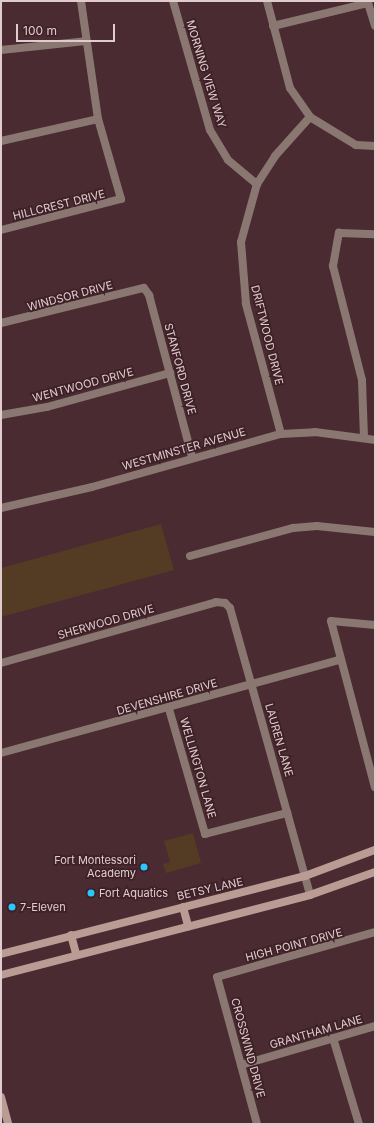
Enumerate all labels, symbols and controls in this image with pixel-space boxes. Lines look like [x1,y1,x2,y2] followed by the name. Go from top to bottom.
[18,16,117,42] scale bar
[183,19,229,129] street label: MORNING VIEW WAY
[23,23,57,38] text: 100 m
[12,187,106,223] street label: HILLCREST DRIVE
[26,278,114,314] street label: WINDSOR DRIVE
[248,284,286,386] street label: DRIFTWOOD DRIVE
[161,322,199,416] street label: STANFORD DRIVE
[31,365,135,405] street label: WENTWOOD DRIVE
[121,425,247,473] street label: WESTMINSTER AVENUE
[56,602,156,642] street label: SHERWOOD DRIVE
[115,676,219,718] street label: DEVENSHIRE DRIVE
[262,702,296,778] street label: LAUREN LANE
[177,716,219,820] street label: WELLINGTON LANE
[54,854,136,880] place label: Fort Montessori Academy
[139,862,149,872] marker: Fort Montessori Academy
[176,875,244,903] street label: BETSY LANE
[99,886,168,900] place label: Fort Aquatics
[86,888,96,898] marker: Fort Aquatics
[20,900,66,914] place label: 7-Eleven
[7,902,17,912] marker: 7-Eleven
[244,926,344,964] street label: HIGH POINT DRIVE
[228,997,268,1099] street label: CROSSWIND DRIVE
[268,1012,364,1052] street label: GRANTHAM LANE

